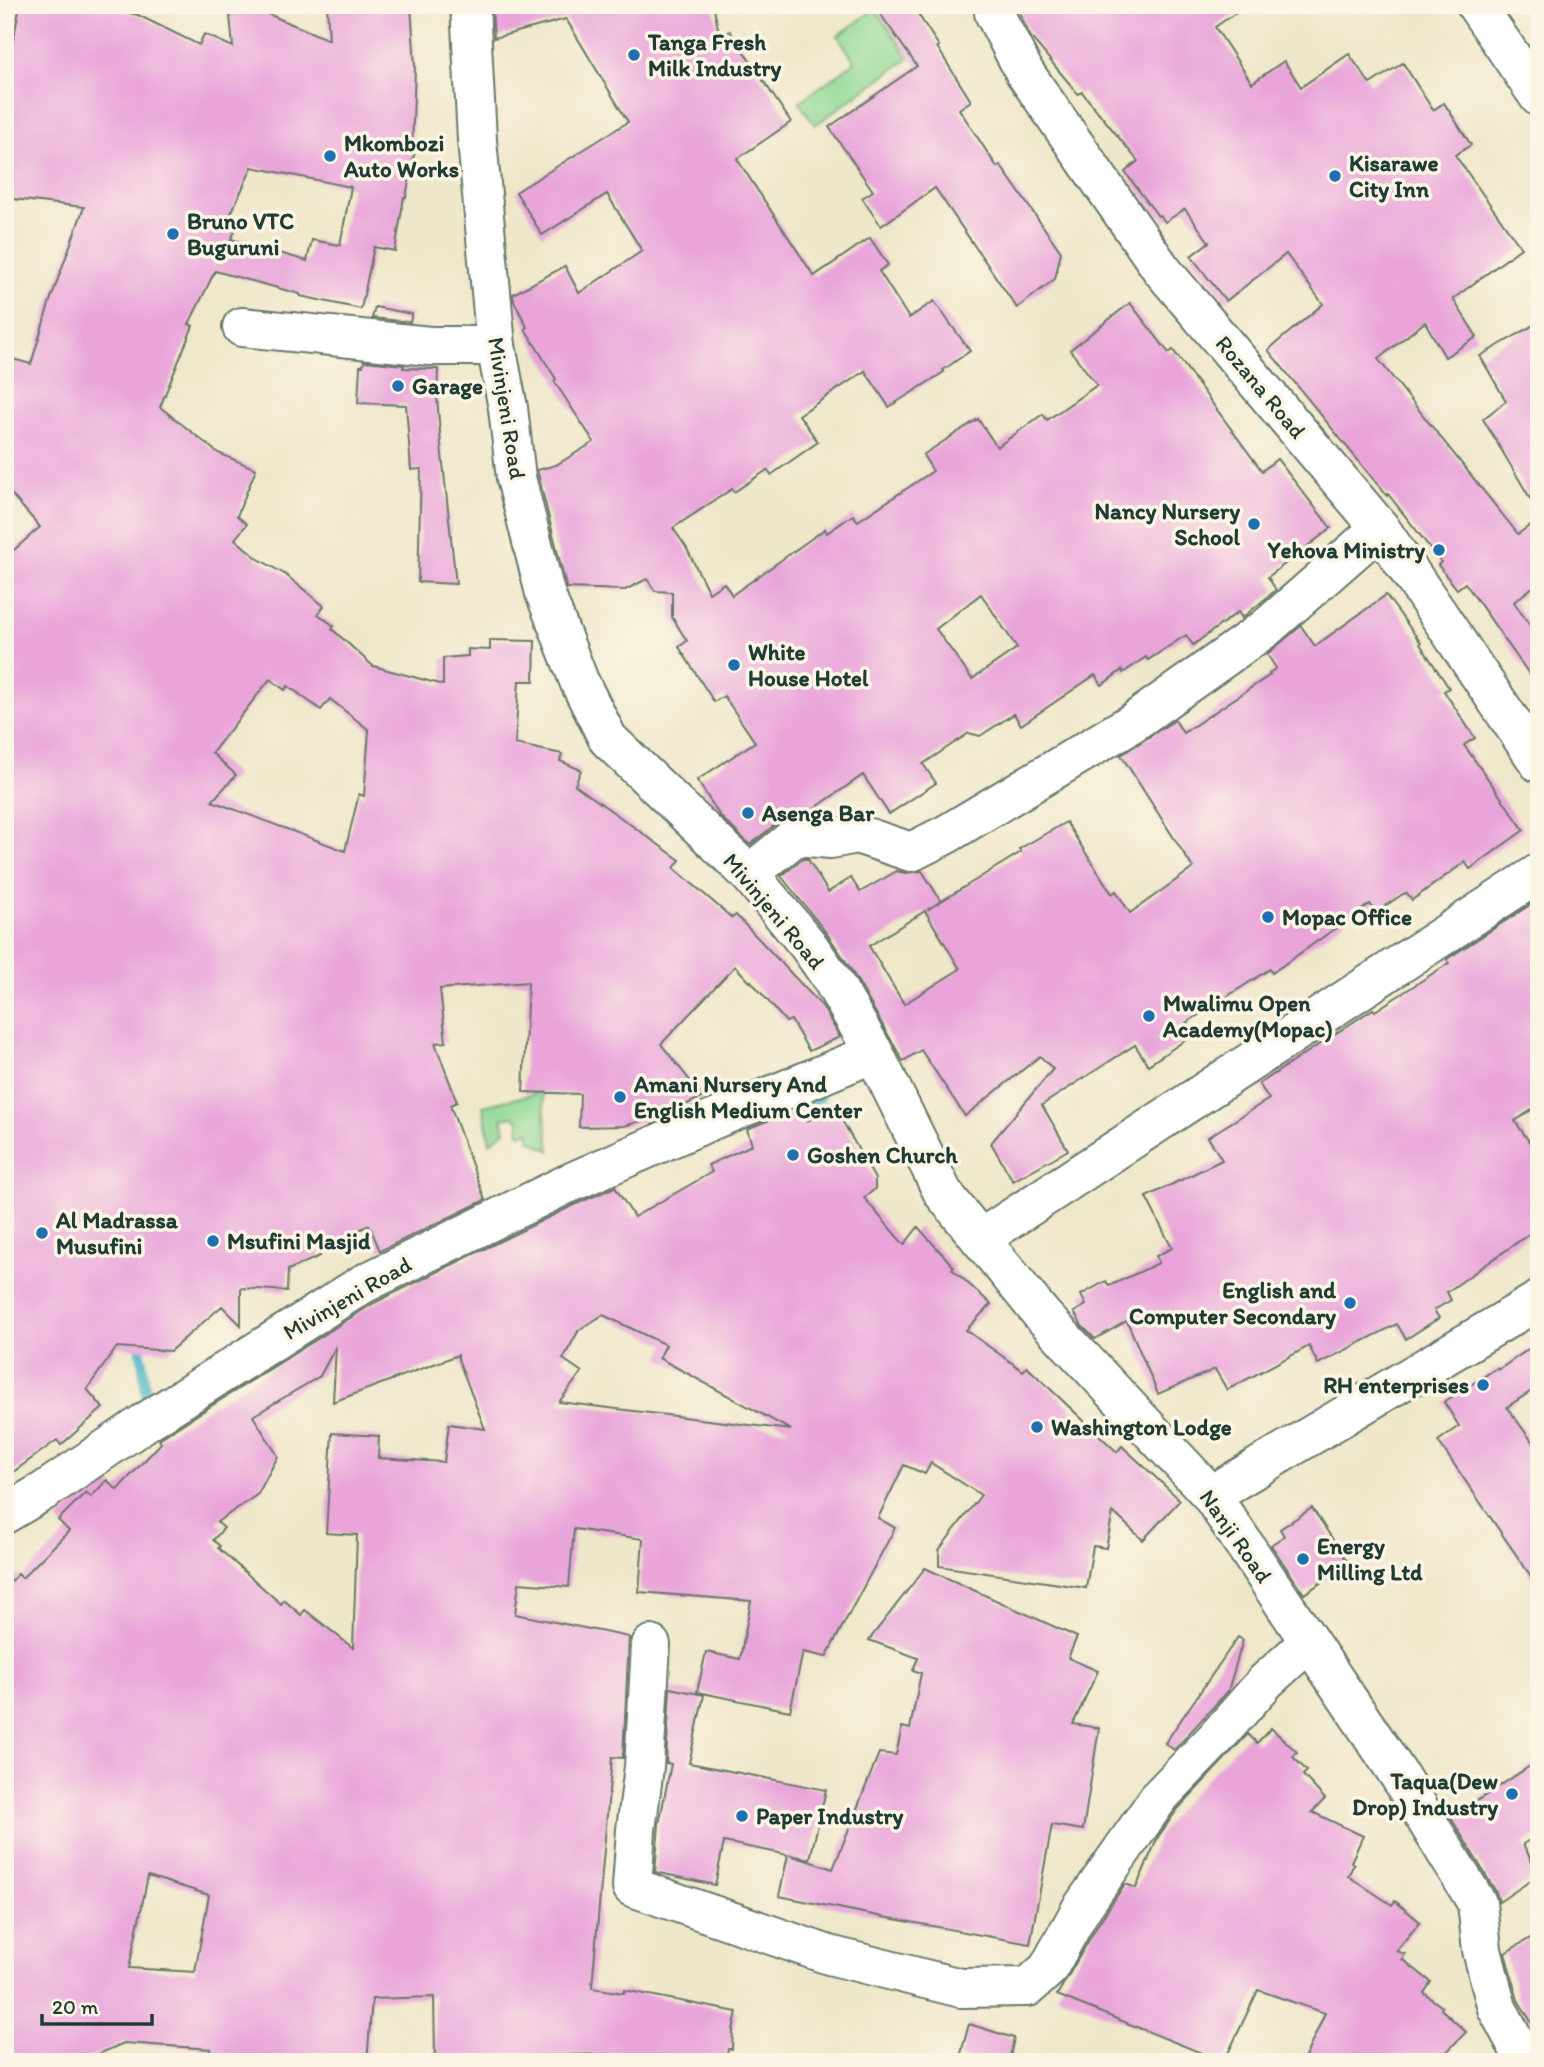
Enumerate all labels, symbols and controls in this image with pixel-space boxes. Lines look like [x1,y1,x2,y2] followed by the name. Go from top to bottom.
[647,28,781,82] place label: Tanga Fresh Milk Industry
[626,47,642,63] marker: Tanga Fresh Milk Industry
[343,129,459,183] place label: Mkombozi Auto Works
[322,148,338,164] marker: Mkombozi Auto Works
[1349,149,1438,203] place label: Kisarawe City Inn
[1327,168,1343,184] marker: Kisarawe City Inn
[187,207,294,261] place label: Bruno VTC Buguruni
[165,226,181,242] marker: Bruno VTC Buguruni
[1210,330,1313,445] street label: Rozana Road
[482,335,532,481] street label: Mivinjeni Road
[412,372,483,400] place label: Garage
[390,378,406,394] marker: Garage
[1095,497,1240,551] place label: Nancy Nursery School
[1246,516,1262,532] marker: Nancy Nursery School
[1266,536,1425,564] place label: Yehova Ministry
[1431,542,1447,558] marker: Yehova Ministry
[748,638,869,692] place label: White House Hotel
[726,657,742,673] marker: White House Hotel
[761,799,875,827] place label: Asenga Bar
[740,805,756,821] marker: Asenga Bar
[717,847,831,975] street label: Mivinjeni Road
[1282,903,1412,931] place label: Mopac Office
[1260,909,1276,925] marker: Mopac Office
[1162,989,1333,1043] place label: Mwalimu Open Academy(Mopac)
[1141,1008,1157,1024] marker: Mwalimu Open Academy(Mopac)
[633,1070,863,1124] place label: Amani Nursery And English Medium Center
[612,1089,628,1105] marker: Amani Nursery And English Medium Center
[807,1141,958,1169] place label: Goshen Church
[785,1147,801,1163] marker: Goshen Church
[55,1206,179,1260] place label: Al Madrassa Musufini
[34,1225,50,1241] marker: Al Madrassa Musufini
[227,1227,371,1255] place label: Msufini Masjid
[205,1233,221,1249] marker: Msufini Masjid
[278,1250,416,1346] street label: Mivinjeni Road
[1129,1276,1336,1330] place label: English and Computer Secondary
[1342,1295,1358,1311] marker: English and Computer Secondary
[1323,1371,1469,1399] place label: RH enterprises
[1475,1377,1491,1393] marker: RH enterprises
[1051,1413,1232,1441] place label: Washington Lodge
[1029,1419,1045,1435] marker: Washington Lodge
[1194,1484,1279,1589] street label: Nanji Road
[1317,1532,1423,1586] place label: Energy Milling Ltd
[1295,1551,1311,1567] marker: Energy Milling Ltd
[1352,1767,1498,1821] place label: Taqua(Dew Drop) Industry
[1504,1786,1520,1802] marker: Taqua(Dew Drop) Industry
[756,1802,903,1830] place label: Paper Industry
[734,1808,750,1824] marker: Paper Industry
[42,1983,152,2027] scale bar
[52,1994,99,2019] text: 20 m

